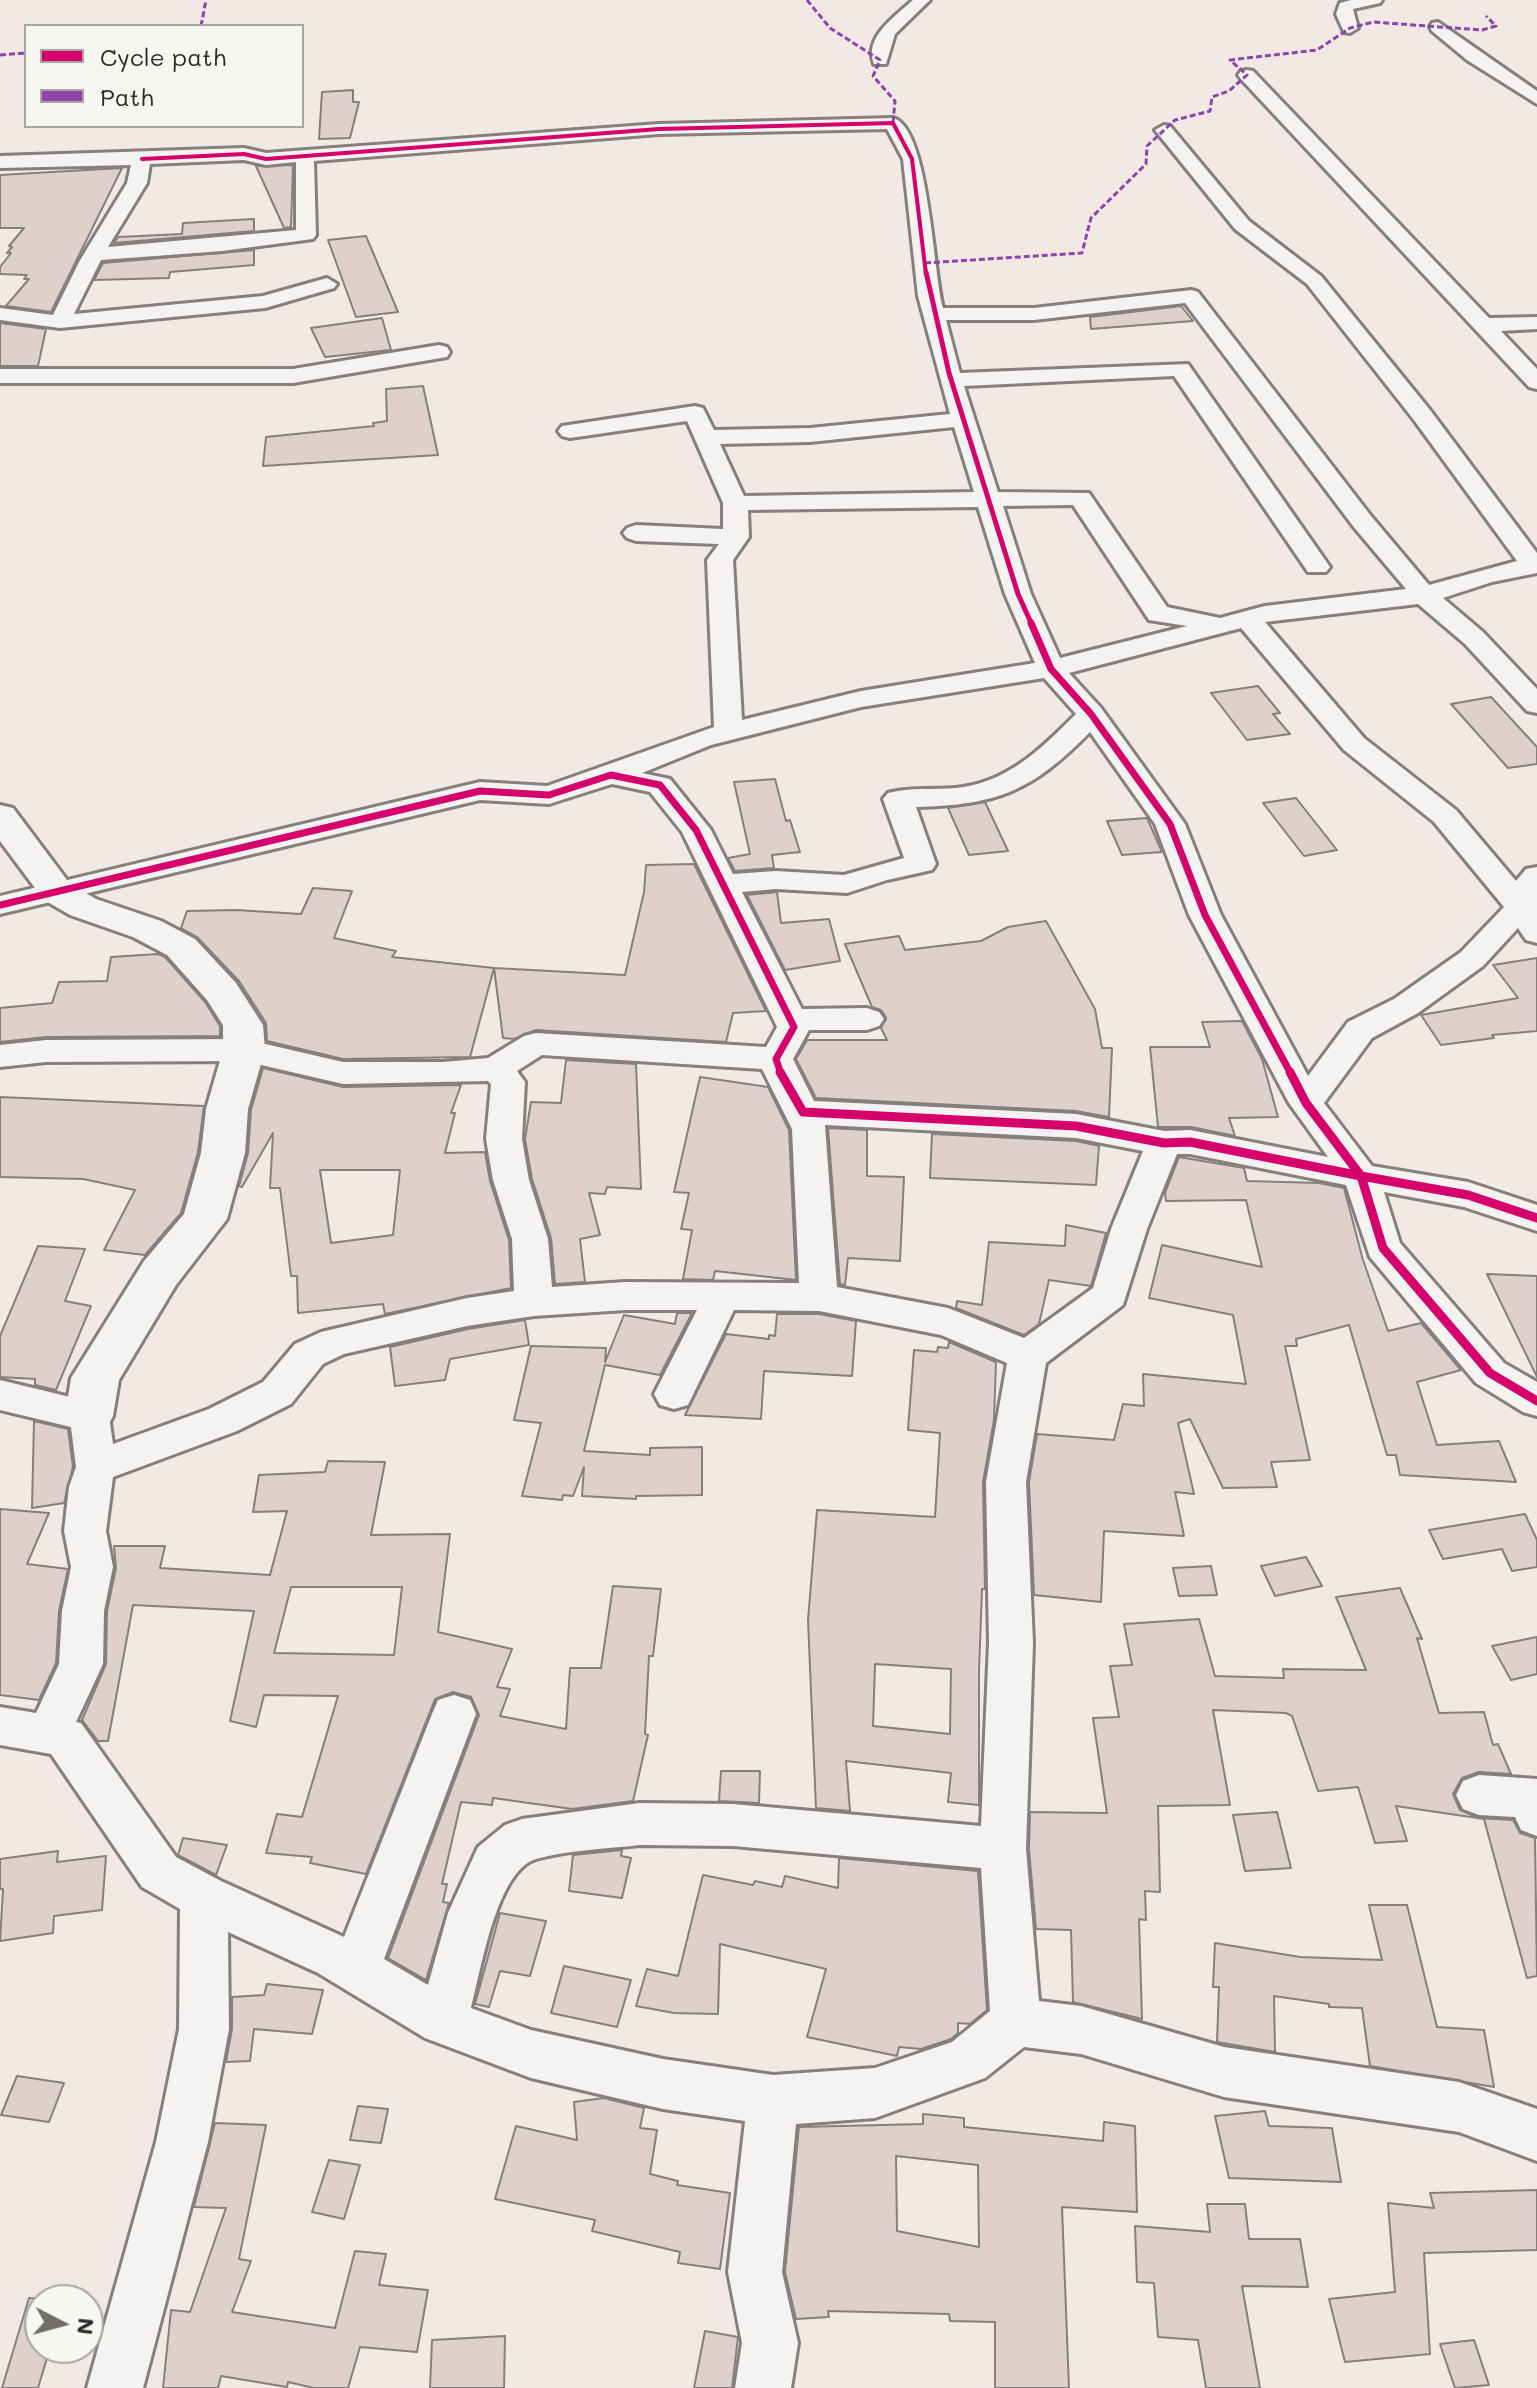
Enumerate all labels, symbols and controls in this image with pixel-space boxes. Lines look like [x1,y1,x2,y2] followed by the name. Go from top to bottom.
[24,24,304,128] legend
[100,41,226,72] text: Cycle path
[100,81,154,112] text: Path
[24,2284,104,2364] north arrow
[71,2317,102,2336] text: N

